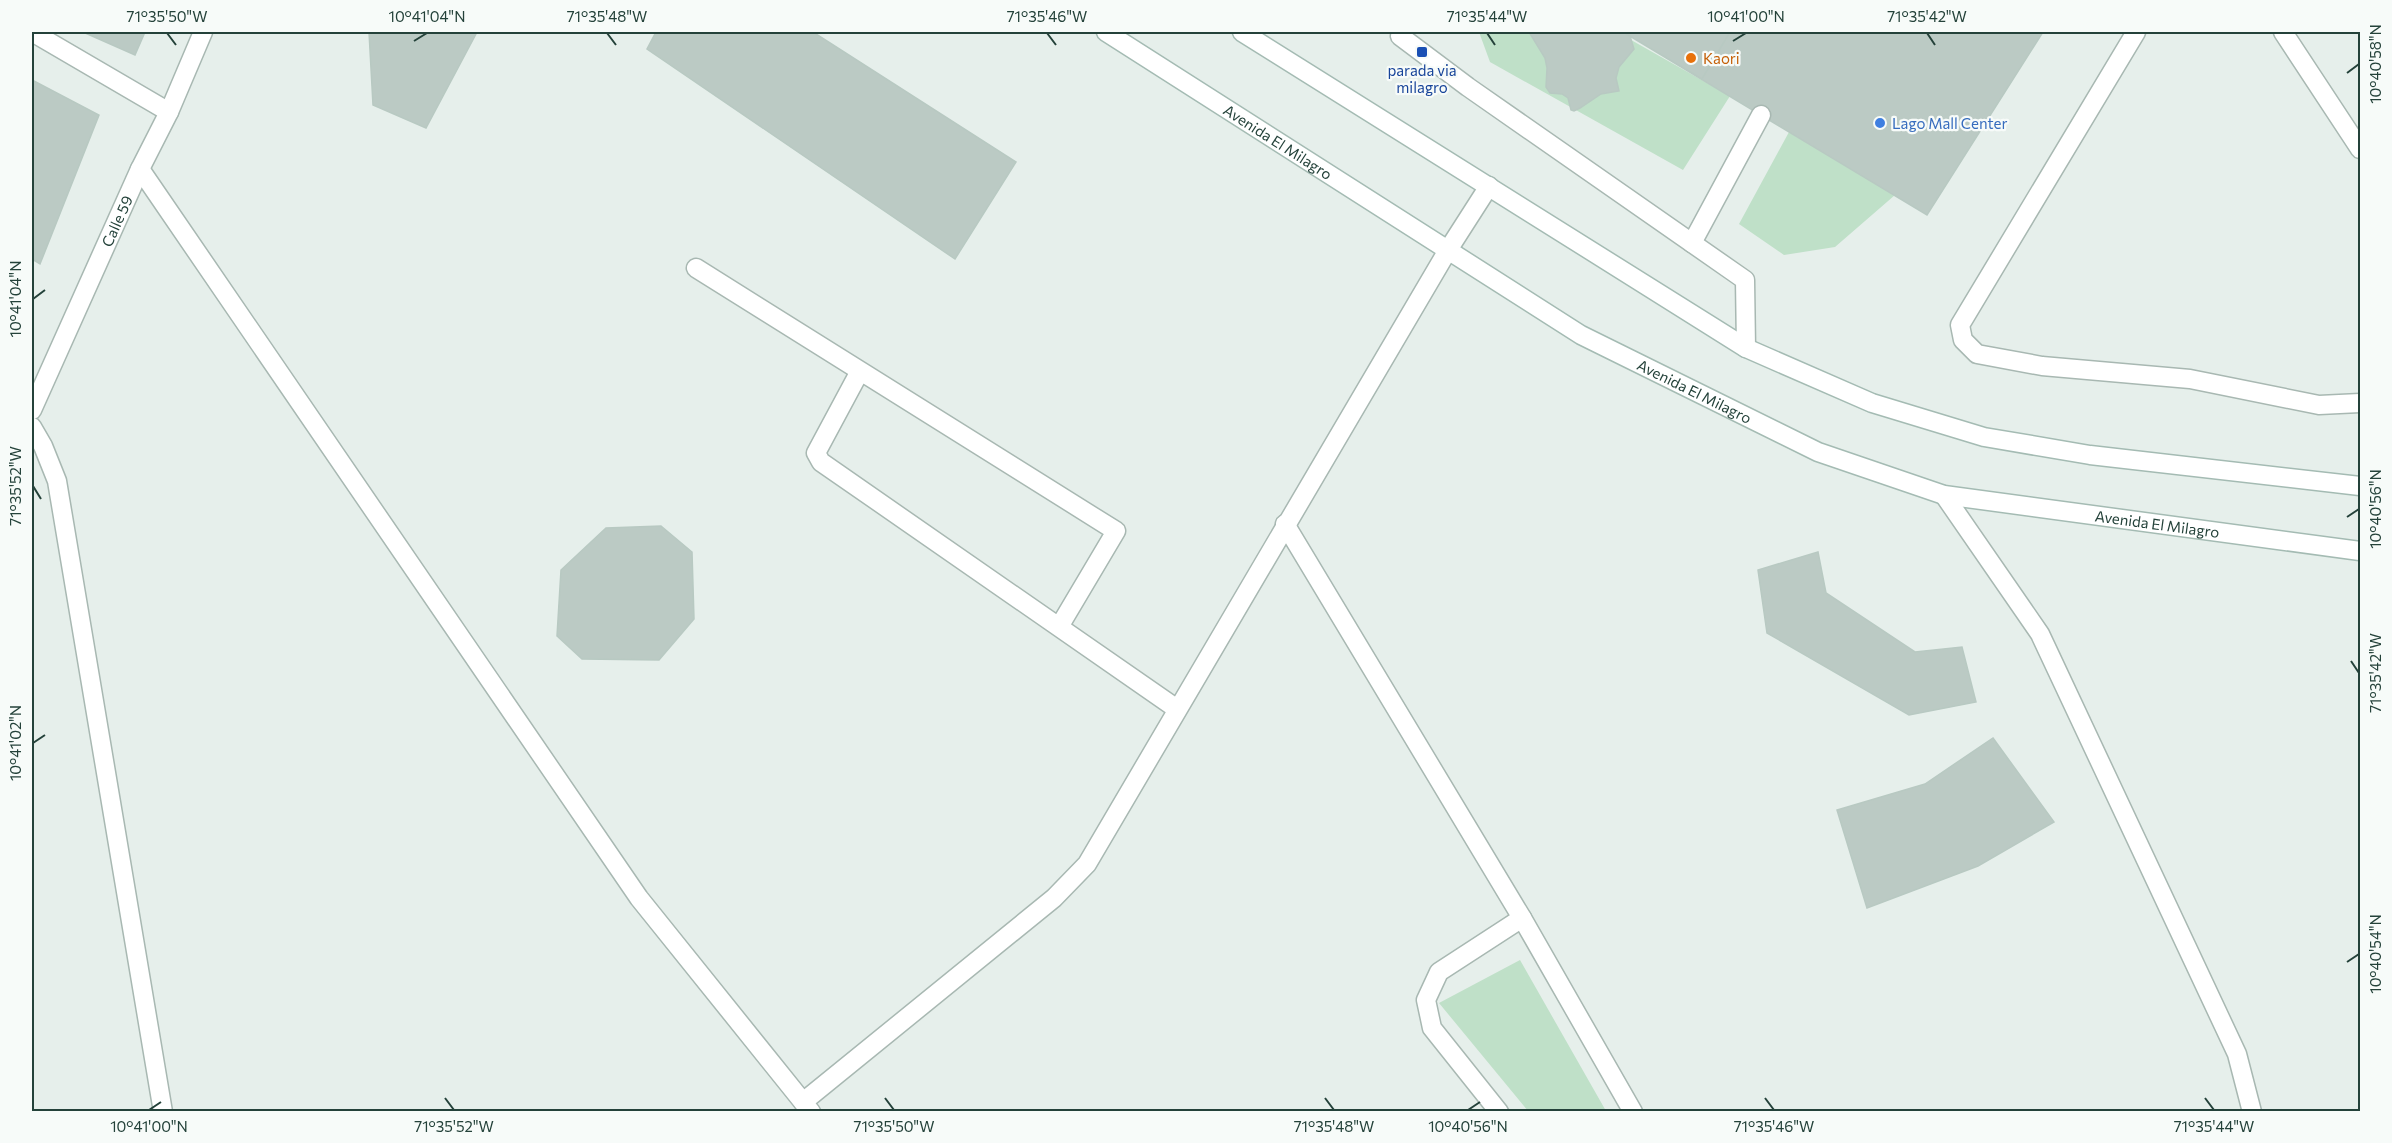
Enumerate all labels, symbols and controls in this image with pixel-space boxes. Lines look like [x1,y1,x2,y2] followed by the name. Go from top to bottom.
[127,7,208,25] text: 71°35'50"W
[389,7,465,25] text: 10°41'04"N
[567,7,647,25] text: 71°35'48"W
[1007,7,1087,25] text: 71°35'46"W
[1447,7,1527,25] text: 71°35'44"W
[1707,7,1785,25] text: 10°41'00"N
[1887,7,1967,25] text: 71°35'42"W
[2366,24,2384,104] text: 10°40'58"N
[1415,45,1429,59] marker: parada via milagro
[1703,49,1740,67] place label: Kaori
[1684,51,1698,65] marker: Kaori
[1387,61,1457,96] place label: parada via milagro
[1220,100,1336,183] street label: Avenida El Milagro
[1892,114,2008,132] place label: Lago Mall Center
[1873,116,1887,130] marker: Lago Mall Center
[97,193,136,250] street label: Calle 59
[6,261,24,337] text: 10°41'04"N
[1634,355,1755,427] street label: Avenida El Milagro
[6,446,24,526] text: 71°35'52"W
[2366,469,2384,549] text: 10°40'56"N
[2094,506,2221,541] street label: Avenida El Milagro
[2366,633,2384,713] text: 71°35'42"W
[6,705,24,781] text: 10°41'02"N
[2366,914,2384,994] text: 10°40'54"N
[110,1117,188,1135] text: 10°41'00"N
[414,1117,494,1135] text: 71°35'52"W
[854,1117,935,1135] text: 71°35'50"W
[1294,1117,1374,1135] text: 71°35'48"W
[1428,1117,1508,1135] text: 10°40'56"N
[1734,1117,1814,1135] text: 71°35'46"W
[2174,1117,2254,1135] text: 71°35'44"W

